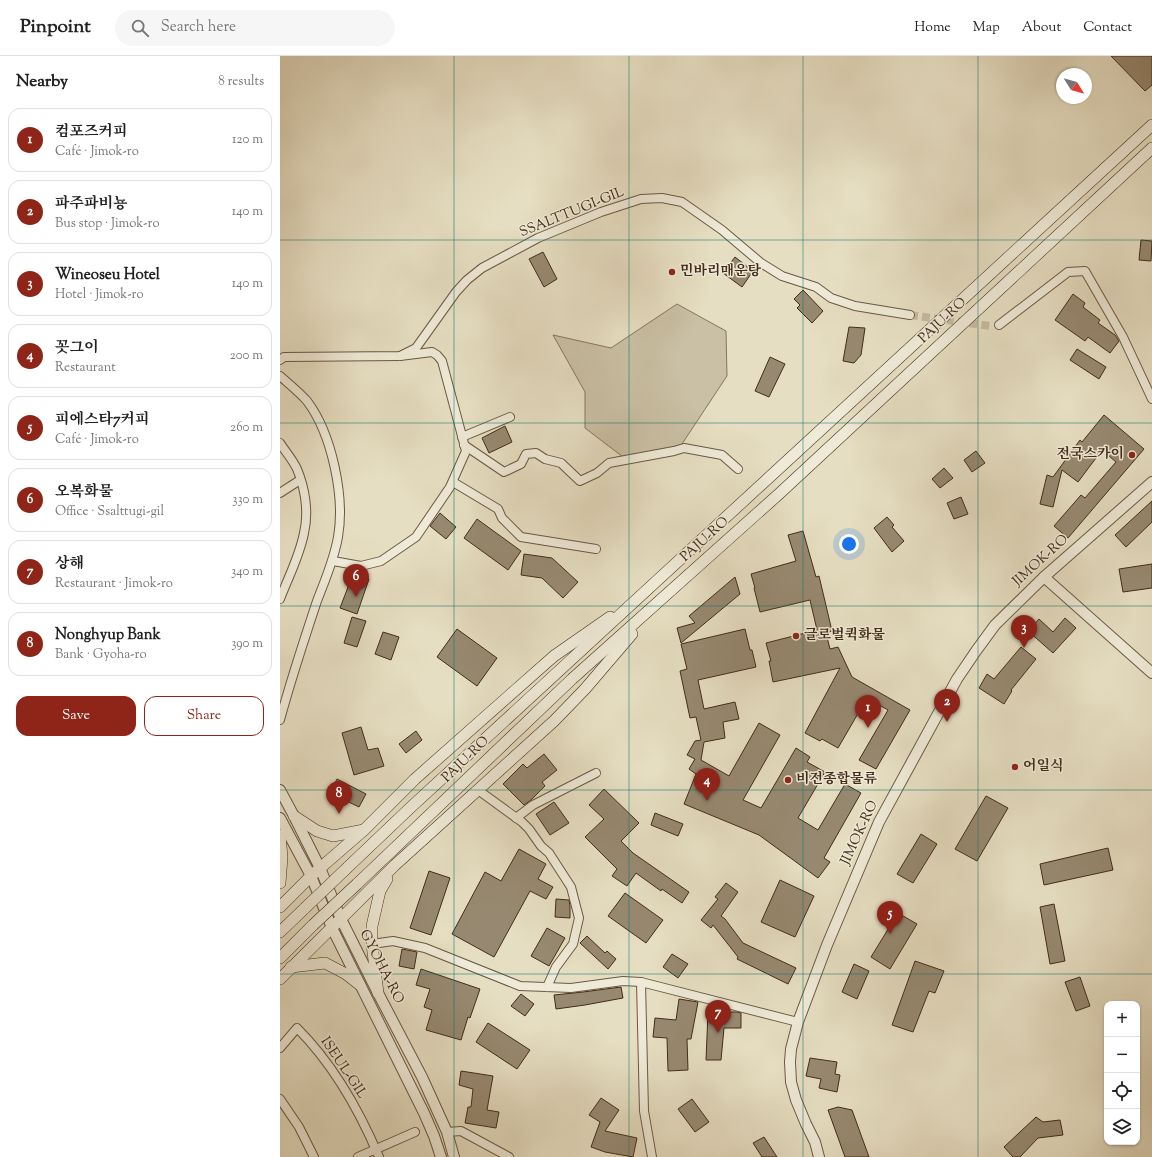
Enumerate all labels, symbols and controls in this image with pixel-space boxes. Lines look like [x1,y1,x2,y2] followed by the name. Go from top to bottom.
[115,10,395,46] search box
[20,14,91,41] text: Pinpoint
[129,17,151,39] icon: search
[161,17,236,38] text: Search here
[914,18,951,38] text: Home
[973,18,1000,38] text: Map
[1022,18,1061,38] text: About
[1083,18,1132,38] text: Contact
[1056,68,1092,104] north arrow
[16,70,68,94] text: Nearby
[218,73,264,91] text: 8 results
[55,122,127,143] text: 컴포즈커피
[28,131,32,149] text: 1
[232,131,263,149] text: 120 m
[55,143,139,161] text: Café · Jimok-ro
[517,183,628,243] street label: SSALTTUGI-GIL
[55,194,127,215] text: 파주파비뇽
[27,203,33,221] text: 2
[232,203,263,221] text: 140 m
[55,215,160,233] text: Bus stop · Jimok-ro
[680,262,762,282] place label: 민바리매운탕
[55,265,160,286] text: Wineoseu Hotel
[667,267,677,277] marker: 민바리매운탕
[27,275,33,293] text: 3
[232,275,263,293] text: 140 m
[55,286,144,304] text: Hotel · Jimok-ro
[914,293,972,349] street label: PAJU-RO
[55,338,98,359] text: 꼿그이
[27,347,33,365] text: 4
[230,347,263,365] text: 200 m
[55,359,116,377] text: Restaurant
[55,410,149,431] text: 피에스타7커피
[28,419,32,437] text: 5
[230,419,263,437] text: 260 m
[55,431,139,449] text: Café · Jimok-ro
[1056,445,1124,465] place label: 전국스카이
[1127,450,1137,460] marker: 전국스카이
[55,482,113,503] text: 오복화물
[27,491,33,509] text: 6
[232,491,263,509] text: 330 m
[55,503,164,521] text: Office · Ssalttugi-gil
[676,513,734,567] street label: PAJU-RO
[1008,530,1073,592] street label: JIMOK-RO
[839,534,859,554] your location
[55,554,84,575] text: 상해
[27,563,33,581] text: 7
[231,563,263,581] text: 340 m
[343,564,369,597] pin: 6
[55,575,173,593] text: Restaurant · Jimok-ro
[1011,615,1037,648] pin: 3
[55,625,161,646] text: Nonghyup Bank
[804,626,886,646] place label: 글로벌퀵화물
[791,631,801,641] marker: 글로벌퀵화물
[27,635,33,653] text: 8
[231,635,263,653] text: 390 m
[55,646,147,664] text: Bank · Gyoha-ro
[934,689,960,722] pin: 2
[855,695,881,728] pin: 1
[16,696,136,736] button: Save
[144,696,264,736] button: Share
[438,732,494,788] street label: PAJU-RO
[1023,757,1064,777] place label: 어일식
[1010,762,1020,772] marker: 어일식
[694,768,720,801] pin: 4
[796,770,878,790] place label: 비전종합물류
[783,775,793,785] marker: 비전종합물류
[326,781,352,814] pin: 8
[836,797,884,869] street label: JIMOK-RO
[877,901,903,934] pin: 5
[354,926,408,1008] street label: GYOHA-RO
[705,1000,731,1033] pin: 7
[1104,1001,1140,1145] map controls
[1104,1001,1140,1037] button: +
[315,1033,371,1103] street label: ISEUL-GIL
[1104,1037,1140,1073] button: −
[1104,1073,1140,1109] button: locate
[1104,1109,1140,1145] button: layers

